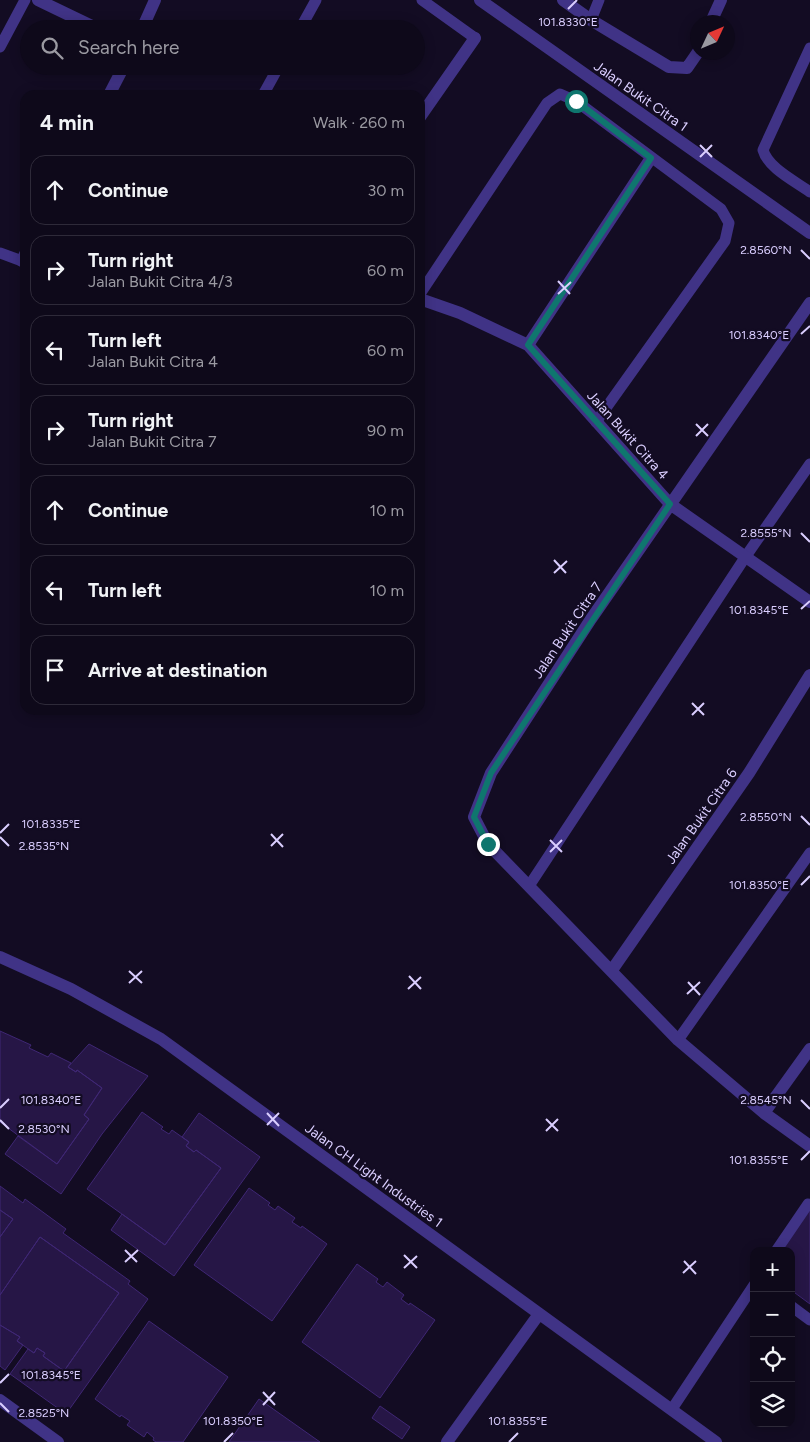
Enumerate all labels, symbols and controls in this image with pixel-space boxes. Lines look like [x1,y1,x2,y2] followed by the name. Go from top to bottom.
[538,15,598,29] text: 101.8330°E
[690,15,735,60] north arrow
[20,20,425,75] search box
[38,34,66,62] icon: search
[78,36,180,59] text: Search here
[590,58,691,135] street label: Jalan Bukit Citra 1
[565,90,588,113] route start
[40,110,94,135] text: 4 min
[313,113,405,132] text: Walk · 260 m
[41,176,69,204] icon: ahead
[88,179,168,202] text: Continue
[367,181,404,200] text: 30 m
[740,243,792,257] text: 2.8560°N
[88,249,174,272] text: Turn right
[41,256,69,284] icon: right
[367,261,404,280] text: 60 m
[88,272,233,291] text: Jalan Bukit Citra 4/3
[729,328,789,342] text: 101.8340°E
[88,329,162,352] text: Turn left
[41,336,69,364] icon: left
[367,341,404,360] text: 60 m
[88,352,218,371] text: Jalan Bukit Citra 4
[583,387,672,483] street label: Jalan Bukit Citra 4
[88,409,174,432] text: Turn right
[41,416,69,444] icon: right
[367,421,404,440] text: 90 m
[88,432,217,451] text: Jalan Bukit Citra 7
[41,496,69,524] icon: ahead
[88,499,168,522] text: Continue
[370,501,404,520] text: 10 m
[741,526,792,540] text: 2.8555°N
[41,576,69,604] icon: left
[88,579,162,602] text: Turn left
[529,579,606,682] street label: Jalan Bukit Citra 7
[370,581,404,600] text: 10 m
[729,603,789,617] text: 101.8345°E
[41,656,69,684] icon: arrive
[88,659,267,682] text: Arrive at destination
[662,765,741,867] street label: Jalan Bukit Citra 6
[740,810,792,824] text: 2.8550°N
[22,817,80,831] text: 101.8335°E
[477,833,500,856] route end
[19,839,69,853] text: 2.8535°N
[729,878,789,892] text: 101.8350°E
[21,1093,81,1107] text: 101.8340°E
[740,1093,792,1107] text: 2.8545°N
[302,1120,446,1231] street label: Jalan CH Light Industries 1
[18,1122,70,1136] text: 2.8530°N
[729,1153,789,1167] text: 101.8355°E
[750,1247,795,1427] map controls
[750,1247,795,1292] button: +
[750,1292,795,1337] button: −
[750,1337,795,1382] button: locate
[21,1368,81,1382] text: 101.8345°E
[750,1382,795,1427] button: layers
[19,1406,69,1420] text: 2.8525°N
[203,1414,263,1428] text: 101.8350°E
[488,1414,548,1428] text: 101.8355°E

